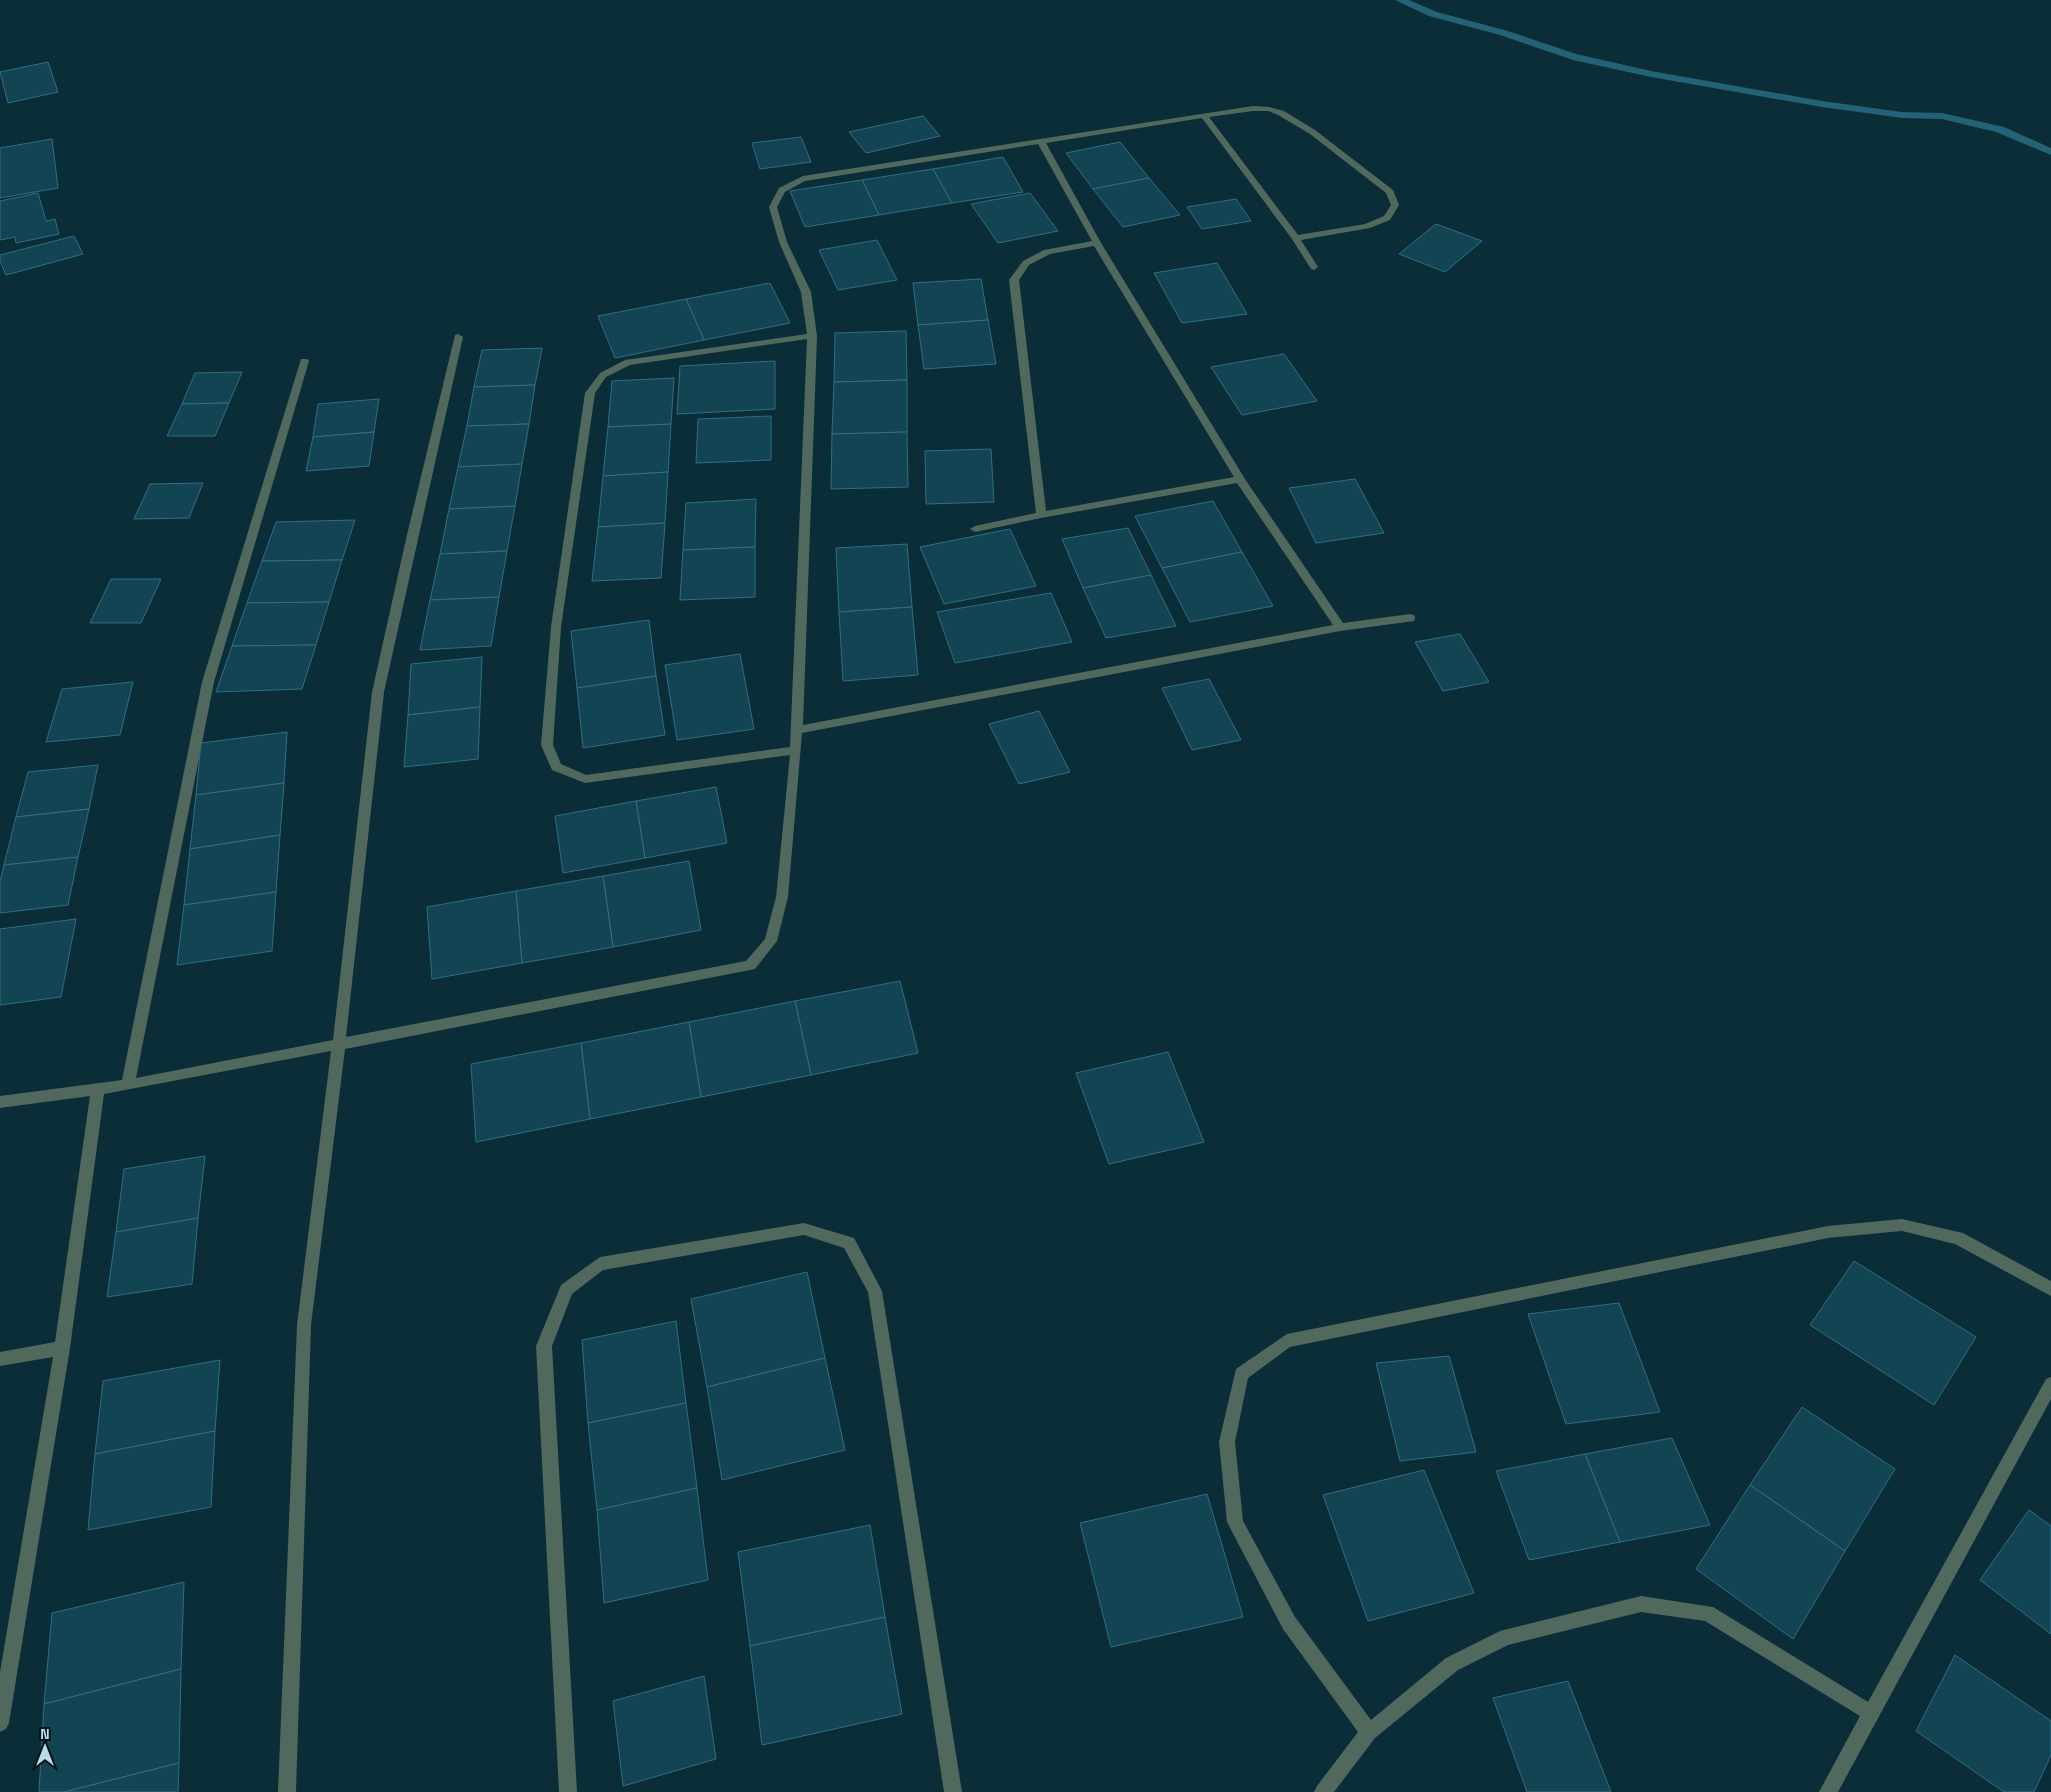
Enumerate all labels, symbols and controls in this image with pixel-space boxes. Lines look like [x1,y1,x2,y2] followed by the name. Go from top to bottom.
[20,1722,70,1772] north arrow
[40,1725,50,1743] text: N

